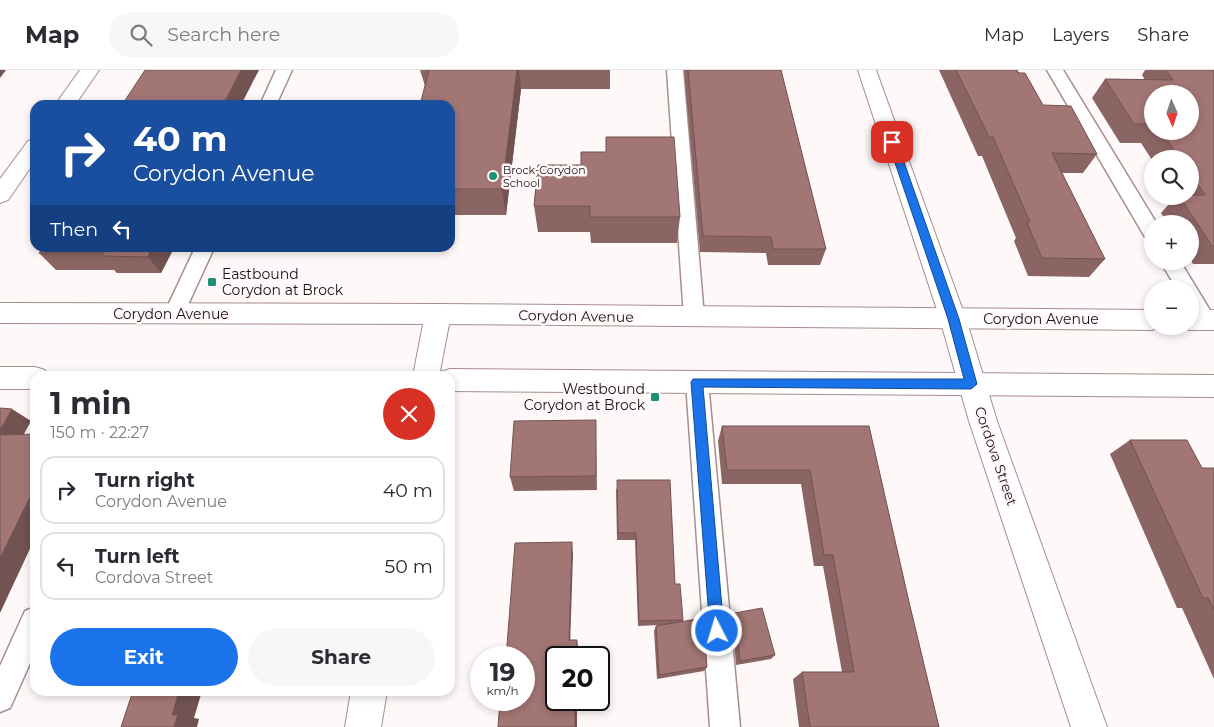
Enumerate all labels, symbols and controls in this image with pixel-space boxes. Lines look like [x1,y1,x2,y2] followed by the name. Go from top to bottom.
[109,12,459,57] search box
[25,20,79,49] text: Map
[127,21,155,49] icon: search
[167,23,280,46] text: Search here
[984,24,1024,46] text: Map
[1052,24,1109,46] text: Layers
[1137,24,1189,46] text: Share
[1144,85,1199,140] north arrow
[1144,85,1199,335] map controls
[133,117,228,160] text: 40 m
[50,120,115,185] icon: right
[871,121,913,163] pin
[878,128,906,156] icon: arrive
[1144,150,1199,205] button: search
[133,160,315,187] text: Corydon Avenue
[503,163,586,190] place label: Brock-Corydon School
[487,170,499,182] marker: Brock-Corydon School
[108,215,136,243] icon: left
[1144,215,1199,270] button: +
[50,218,98,241] text: Then
[222,265,344,299] place label: Eastbound Corydon at Brock
[206,276,218,288] marker: Eastbound Corydon at Brock
[1144,280,1199,335] button: −
[113,305,229,323] street label: Corydon Avenue
[518,306,634,326] street label: Corydon Avenue
[983,310,1099,328] street label: Corydon Avenue
[524,380,646,414] place label: Westbound Corydon at Brock
[50,385,131,422] text: 1 min
[383,388,435,440] button: close
[649,391,661,403] marker: Westbound Corydon at Brock
[971,404,1021,508] street label: Cordova Street
[50,423,149,442] text: 150 m · 22:27
[95,469,195,492] text: Turn right
[52,476,80,504] icon: right
[383,479,433,502] text: 40 m
[95,492,227,511] text: Corydon Avenue
[95,545,180,568] text: Turn left
[52,552,80,580] icon: left
[385,555,433,578] text: 50 m
[95,568,213,587] text: Cordova Street
[690,604,742,656] position arrow
[50,628,238,686] button: Exit
[248,628,435,686] button: Share
[545,646,610,711] speed limit sign: 20
[490,657,515,687] text: 19
[486,683,519,698] text: km/h

